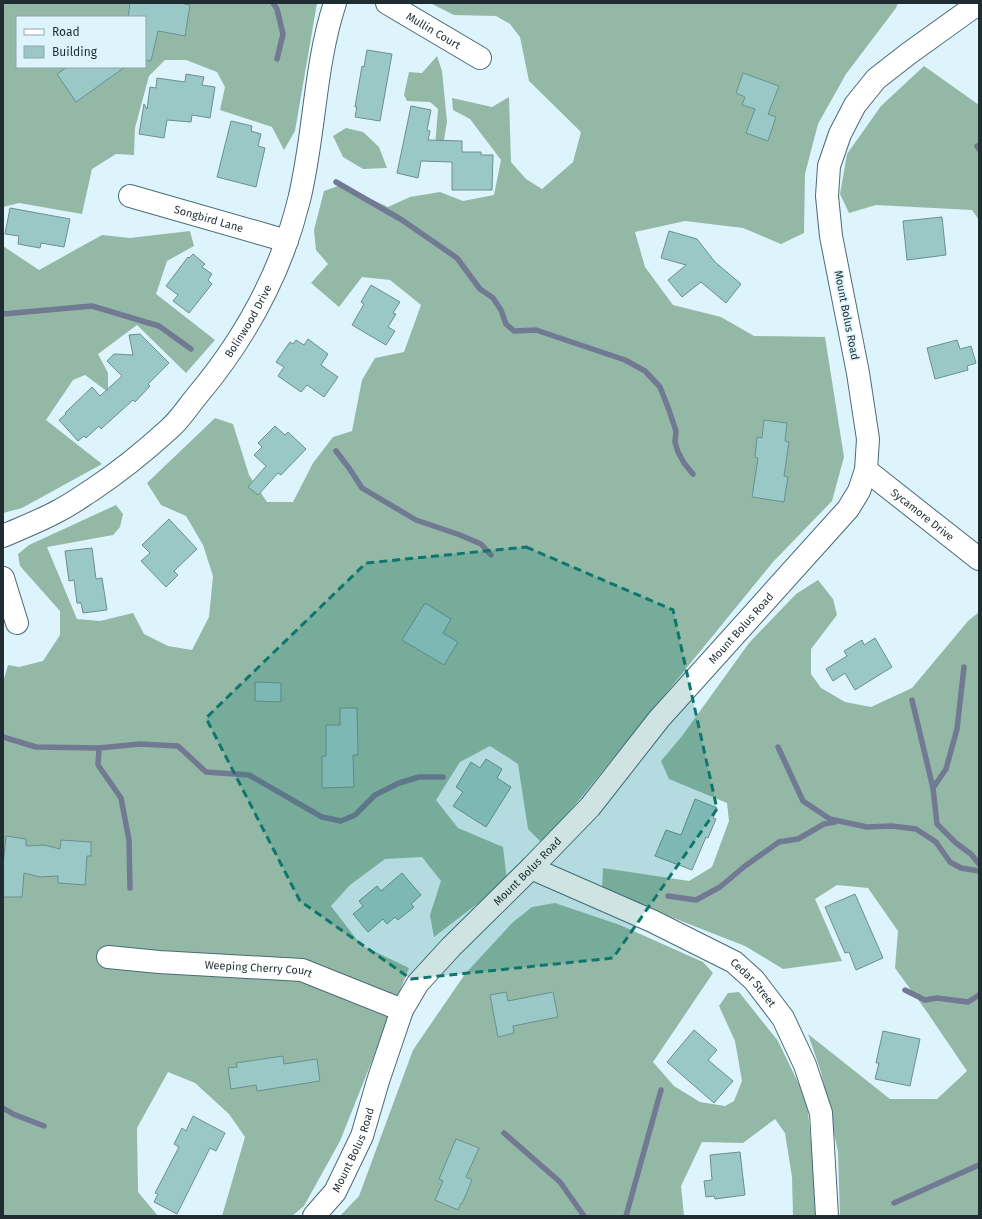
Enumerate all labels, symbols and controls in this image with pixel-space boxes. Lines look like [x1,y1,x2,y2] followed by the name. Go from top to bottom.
[404,10,463,52] street label: Mullin Court
[16,16,146,68] legend
[52,25,80,39] text: Road
[52,45,98,59] text: Building
[173,203,245,235] street label: Songbird Lane
[831,269,862,361] street label: Mount Bolus Road
[222,283,275,360] street label: Bolinwood Drive
[888,486,957,544] street label: Sycamore Drive
[706,590,777,667] street label: Mount Bolus Road
[491,835,564,908] street label: Mount Bolus Road
[727,956,778,1010] street label: Cedar Street
[204,959,314,980] street label: Weeping Cherry Court
[330,1106,377,1194] street label: Mount Bolus Road

